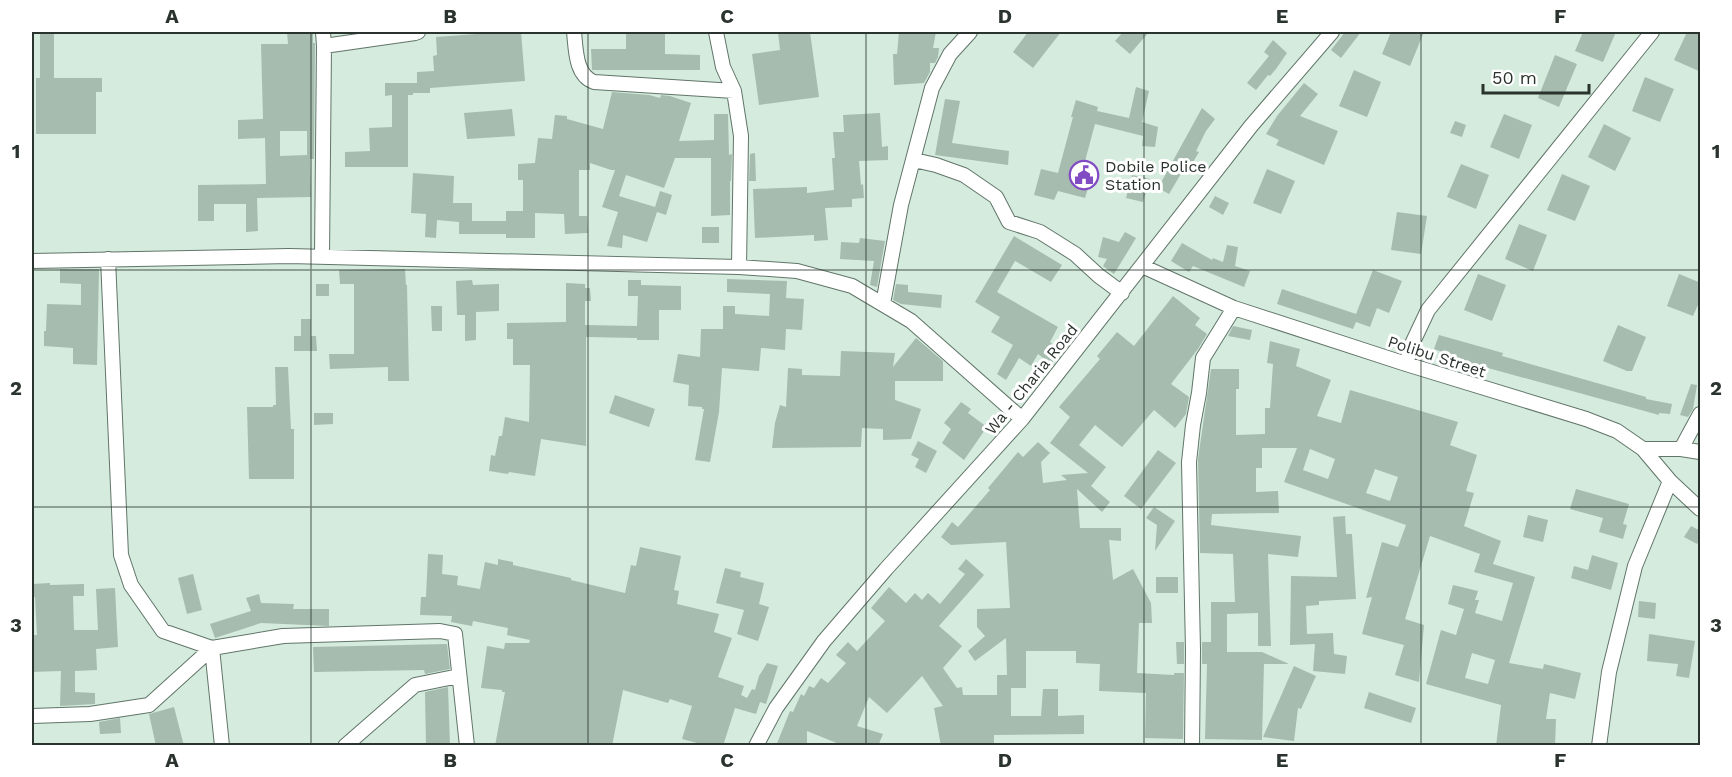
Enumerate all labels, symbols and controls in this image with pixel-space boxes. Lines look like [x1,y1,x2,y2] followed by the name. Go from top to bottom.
[165,4,179,28] text: A
[443,4,457,28] text: B
[720,4,734,28] text: C
[998,4,1012,28] text: D
[1276,4,1288,28] text: E
[1554,4,1566,28] text: F
[1483,57,1590,95] scale bar
[1492,67,1537,88] text: 50 m
[12,139,20,163] text: 1
[1712,139,1720,163] text: 1
[1105,157,1207,194] place label: Dobile Police Station
[1068,159,1100,191] public building icon: Dobile Police Station
[981,320,1082,438] street label: Wa - Charia Road
[1385,332,1489,381] street label: Polibu Street
[10,376,22,400] text: 2
[1710,376,1722,400] text: 2
[10,613,22,637] text: 3
[1710,613,1722,637] text: 3
[165,748,179,772] text: A
[443,748,457,772] text: B
[720,748,734,772] text: C
[998,748,1012,772] text: D
[1276,748,1288,772] text: E
[1554,748,1566,772] text: F

